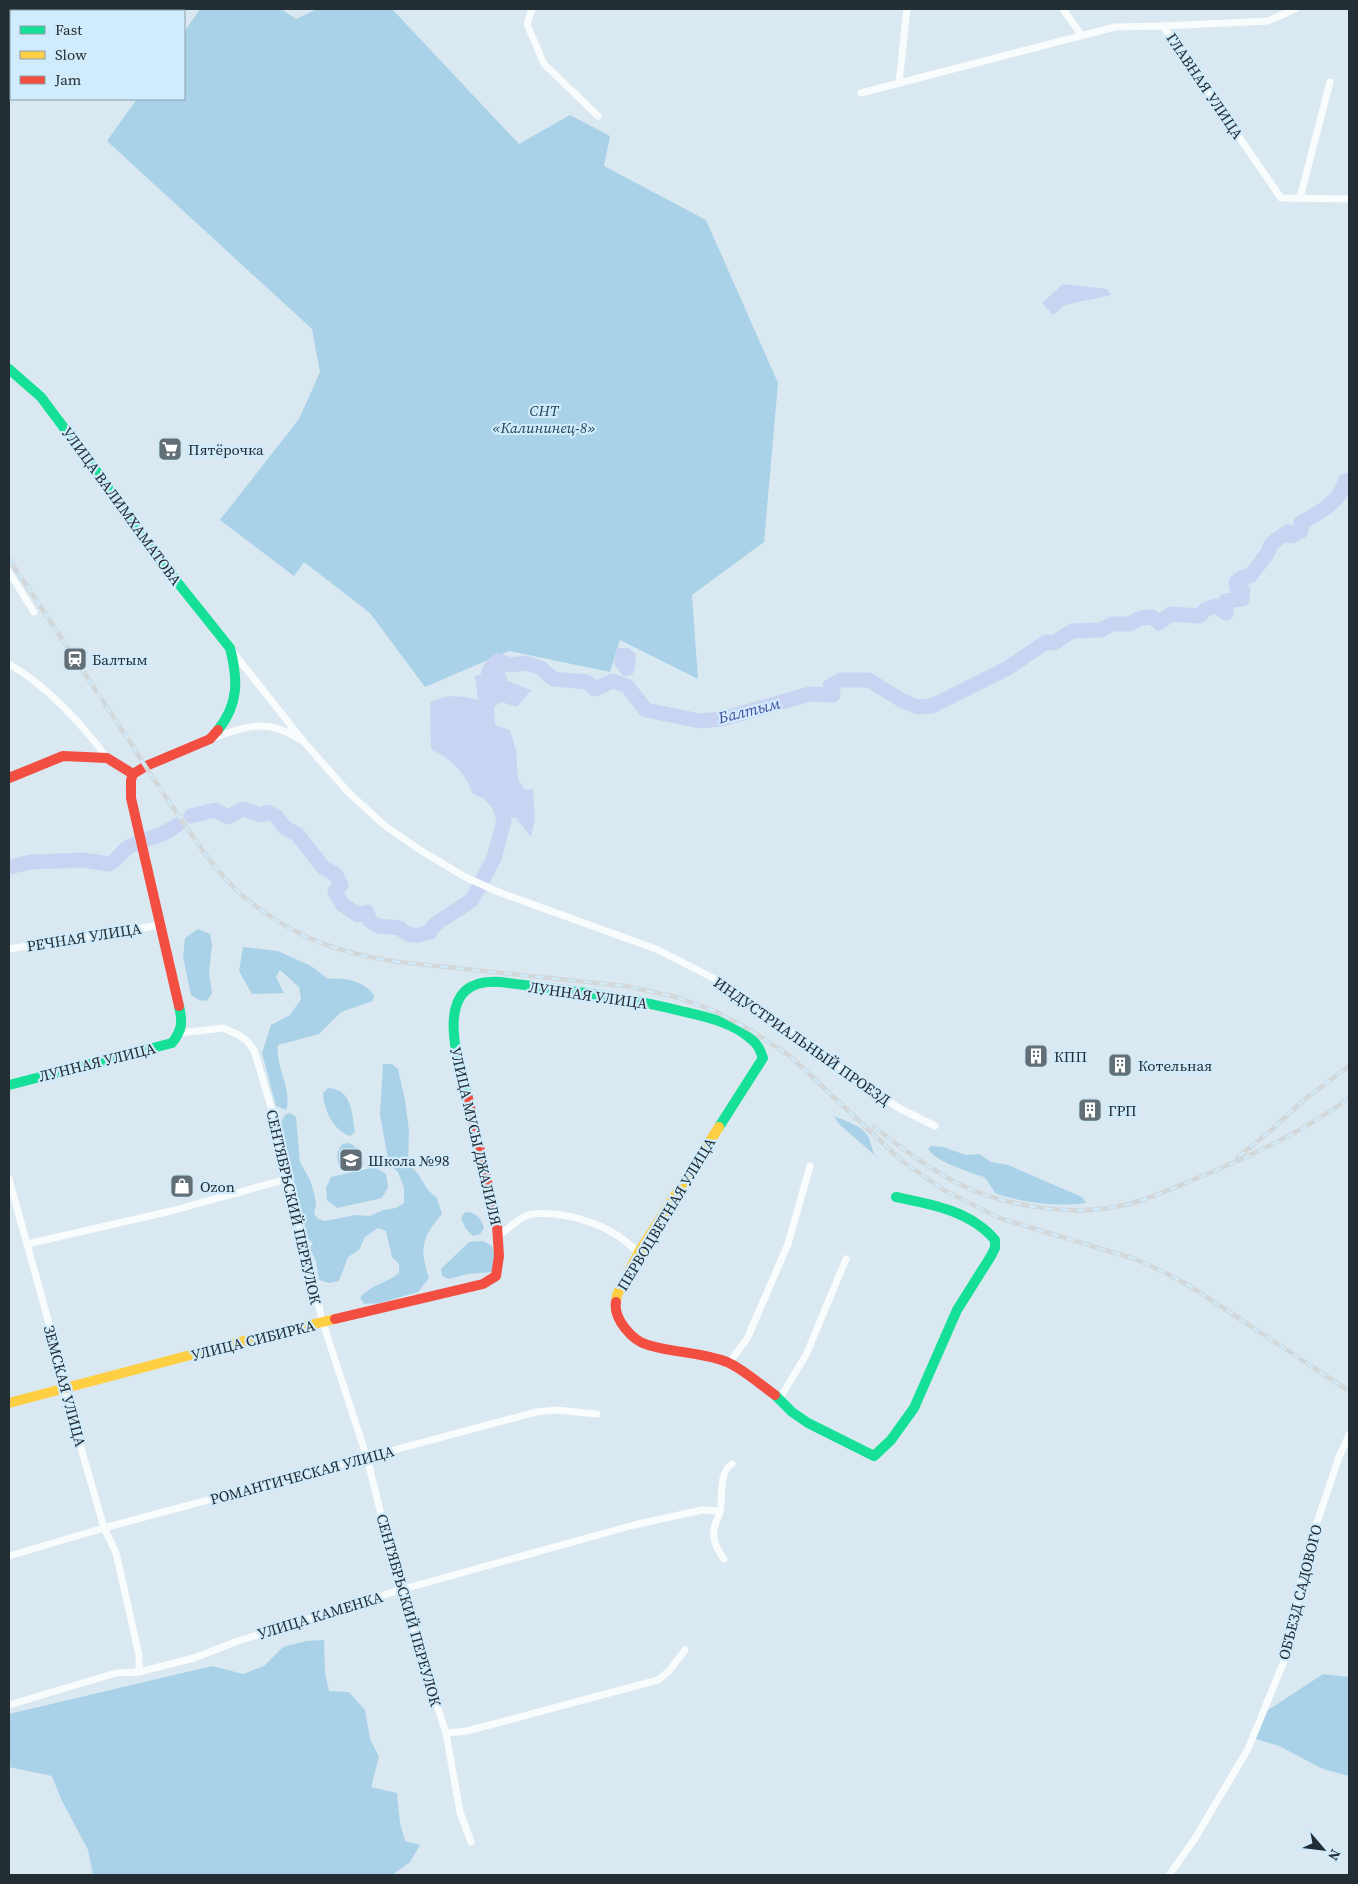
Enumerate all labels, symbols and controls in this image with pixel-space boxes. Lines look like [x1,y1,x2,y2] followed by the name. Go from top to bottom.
[10,10,185,100] legend
[55,19,82,40] text: Fast
[1162,29,1248,143] street label: ГЛАВНАЯ УЛИЦА
[55,44,87,65] text: Slow
[54,69,82,90] text: Jam
[492,400,596,438] park label: СНТ «Калининец-8»
[57,422,187,590] street label: УЛИЦА ВАЛИМХАМАТОВА
[157,436,183,462] supermarket icon: Пятёрочка
[188,439,264,460] place label: Пятёрочка
[62,646,88,672] station icon: Балтым
[92,649,148,670] place label: Балтым
[715,692,783,729] water label: Балтым
[25,918,143,956] street label: РЕЧНАЯ УЛИЦА
[709,972,895,1110] street label: ИНДУСТРИАЛЬНЫЙ ПРОЕЗД
[527,976,649,1014] street label: ЛУННАЯ УЛИЦА
[36,1037,158,1087] street label: ЛУННАЯ УЛИЦА
[1023,1043,1049,1069] building icon: КПП
[445,1045,507,1228] street label: УЛИЦА МУСЫ ДЖАЛИЛЯ
[1054,1046,1087,1067] place label: КПП
[1107,1052,1133,1078] building icon: Котельная
[1138,1055,1212,1076] place label: Котельная
[1077,1097,1103,1123] building icon: ГРП
[1108,1100,1137,1121] place label: ГРП
[261,1107,327,1307] street label: СЕНТЯБРЬСКИЙ ПЕРЕУЛОК
[612,1133,720,1294] street label: ПЕРВОЦВЕТНАЯ УЛИЦА
[338,1147,364,1173] school or university icon: Школа №98
[368,1150,450,1171] place label: Школа №98
[169,1173,195,1199] shop icon: Ozon
[200,1176,235,1197] place label: Ozon
[189,1314,317,1366] street label: УЛИЦА СИБИРКА
[39,1323,91,1449] street label: ЗЕМСКАЯ УЛИЦА
[208,1440,396,1510] street label: РОМАНТИЧЕСКАЯ УЛИЦА
[371,1511,447,1709] street label: СЕНТЯБРЬСКИЙ ПЕРЕУЛОК
[1273,1522,1327,1662] street label: ОБЪЕЗД САДОВОГО
[255,1586,385,1644] street label: УЛИЦА КАМЕНКА
[1298,1824,1348,1874] north arrow
[1323,1846,1346,1864] text: N

